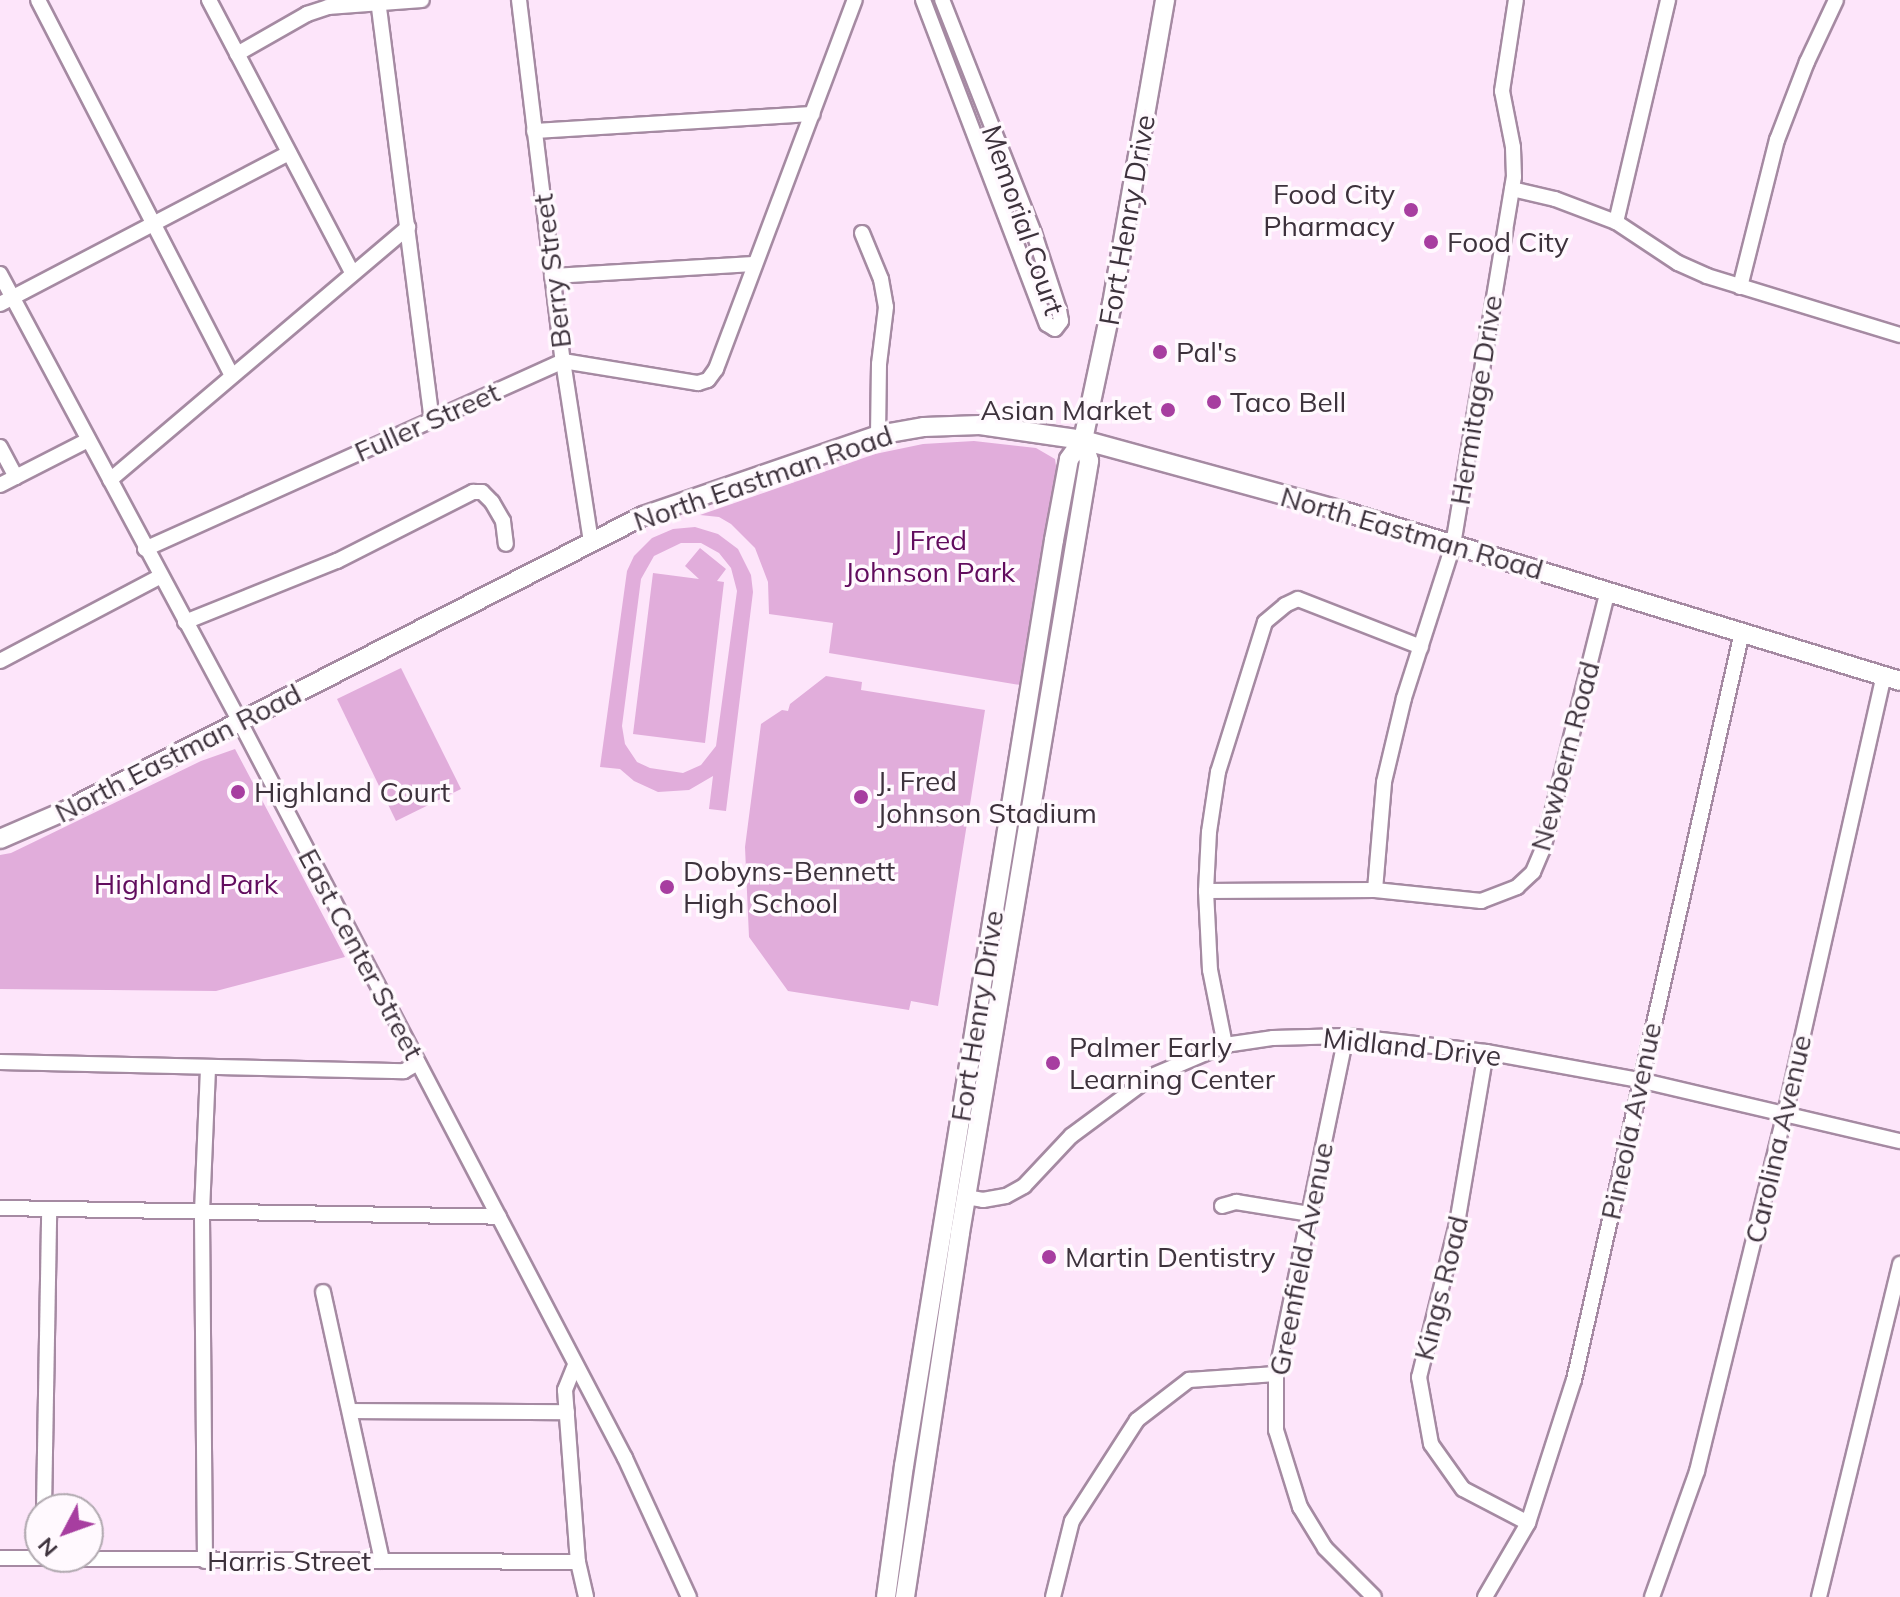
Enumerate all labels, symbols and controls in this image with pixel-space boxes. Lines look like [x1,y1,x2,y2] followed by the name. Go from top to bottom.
[1092,112,1162,328] street label: Fort Henry Drive
[975,121,1071,319] street label: Memorial Court
[1263,177,1395,243] place label: Food City Pharmacy
[526,192,578,350] street label: Berry Street
[1402,201,1420,219] marker: Food City Pharmacy
[1447,225,1569,259] place label: Food City
[1422,233,1440,251] marker: Food City
[1443,293,1509,507] street label: Hermitage Drive
[1176,335,1237,369] place label: Pal's
[1151,343,1169,361] marker: Pal's
[349,375,505,469] street label: Fuller Street
[1230,385,1346,419] place label: Taco Bell
[980,393,1152,427] place label: Asian Market
[1205,393,1223,411] marker: Taco Bell
[1159,401,1177,419] marker: Asian Market
[629,418,897,538] street label: North Eastman Road
[1277,479,1547,587] street label: North Eastman Road
[845,523,1015,589] park label: J Fred Johnson Park
[1524,658,1606,854] street label: Newbern Road
[49,676,307,830] street label: North Eastman Road
[877,764,1097,830] place label: J. Fred Johnson Stadium
[254,775,450,809] place label: Highland Court
[229,783,247,801] marker: Highland Court
[852,788,870,806] marker: J. Fred Johnson Stadium
[291,843,431,1065] street label: East Center Street
[683,854,895,920] place label: Dobyns-Bennett High School
[94,867,278,901] park label: Highland Park
[658,878,676,896] marker: Dobyns-Bennett High School
[944,908,1010,1124] street label: Fort Henry Drive
[1594,1019,1668,1223] street label: Pineola Avenue
[1321,1021,1503,1073] street label: Midland Drive
[1069,1030,1275,1096] place label: Palmer Early Learning Center
[1738,1032,1818,1246] street label: Carolina Avenue
[1044,1054,1062,1072] marker: Palmer Early Learning Center
[1262,1140,1340,1378] street label: Greenfield Avenue
[1407,1212,1475,1364] street label: Kings Road
[1065,1240,1275,1274] place label: Martin Dentistry
[1040,1248,1058,1266] marker: Martin Dentistry
[24,1493,104,1573] north arrow
[31,1532,63,1563] text: N
[207,1544,371,1578] street label: Harris Street

